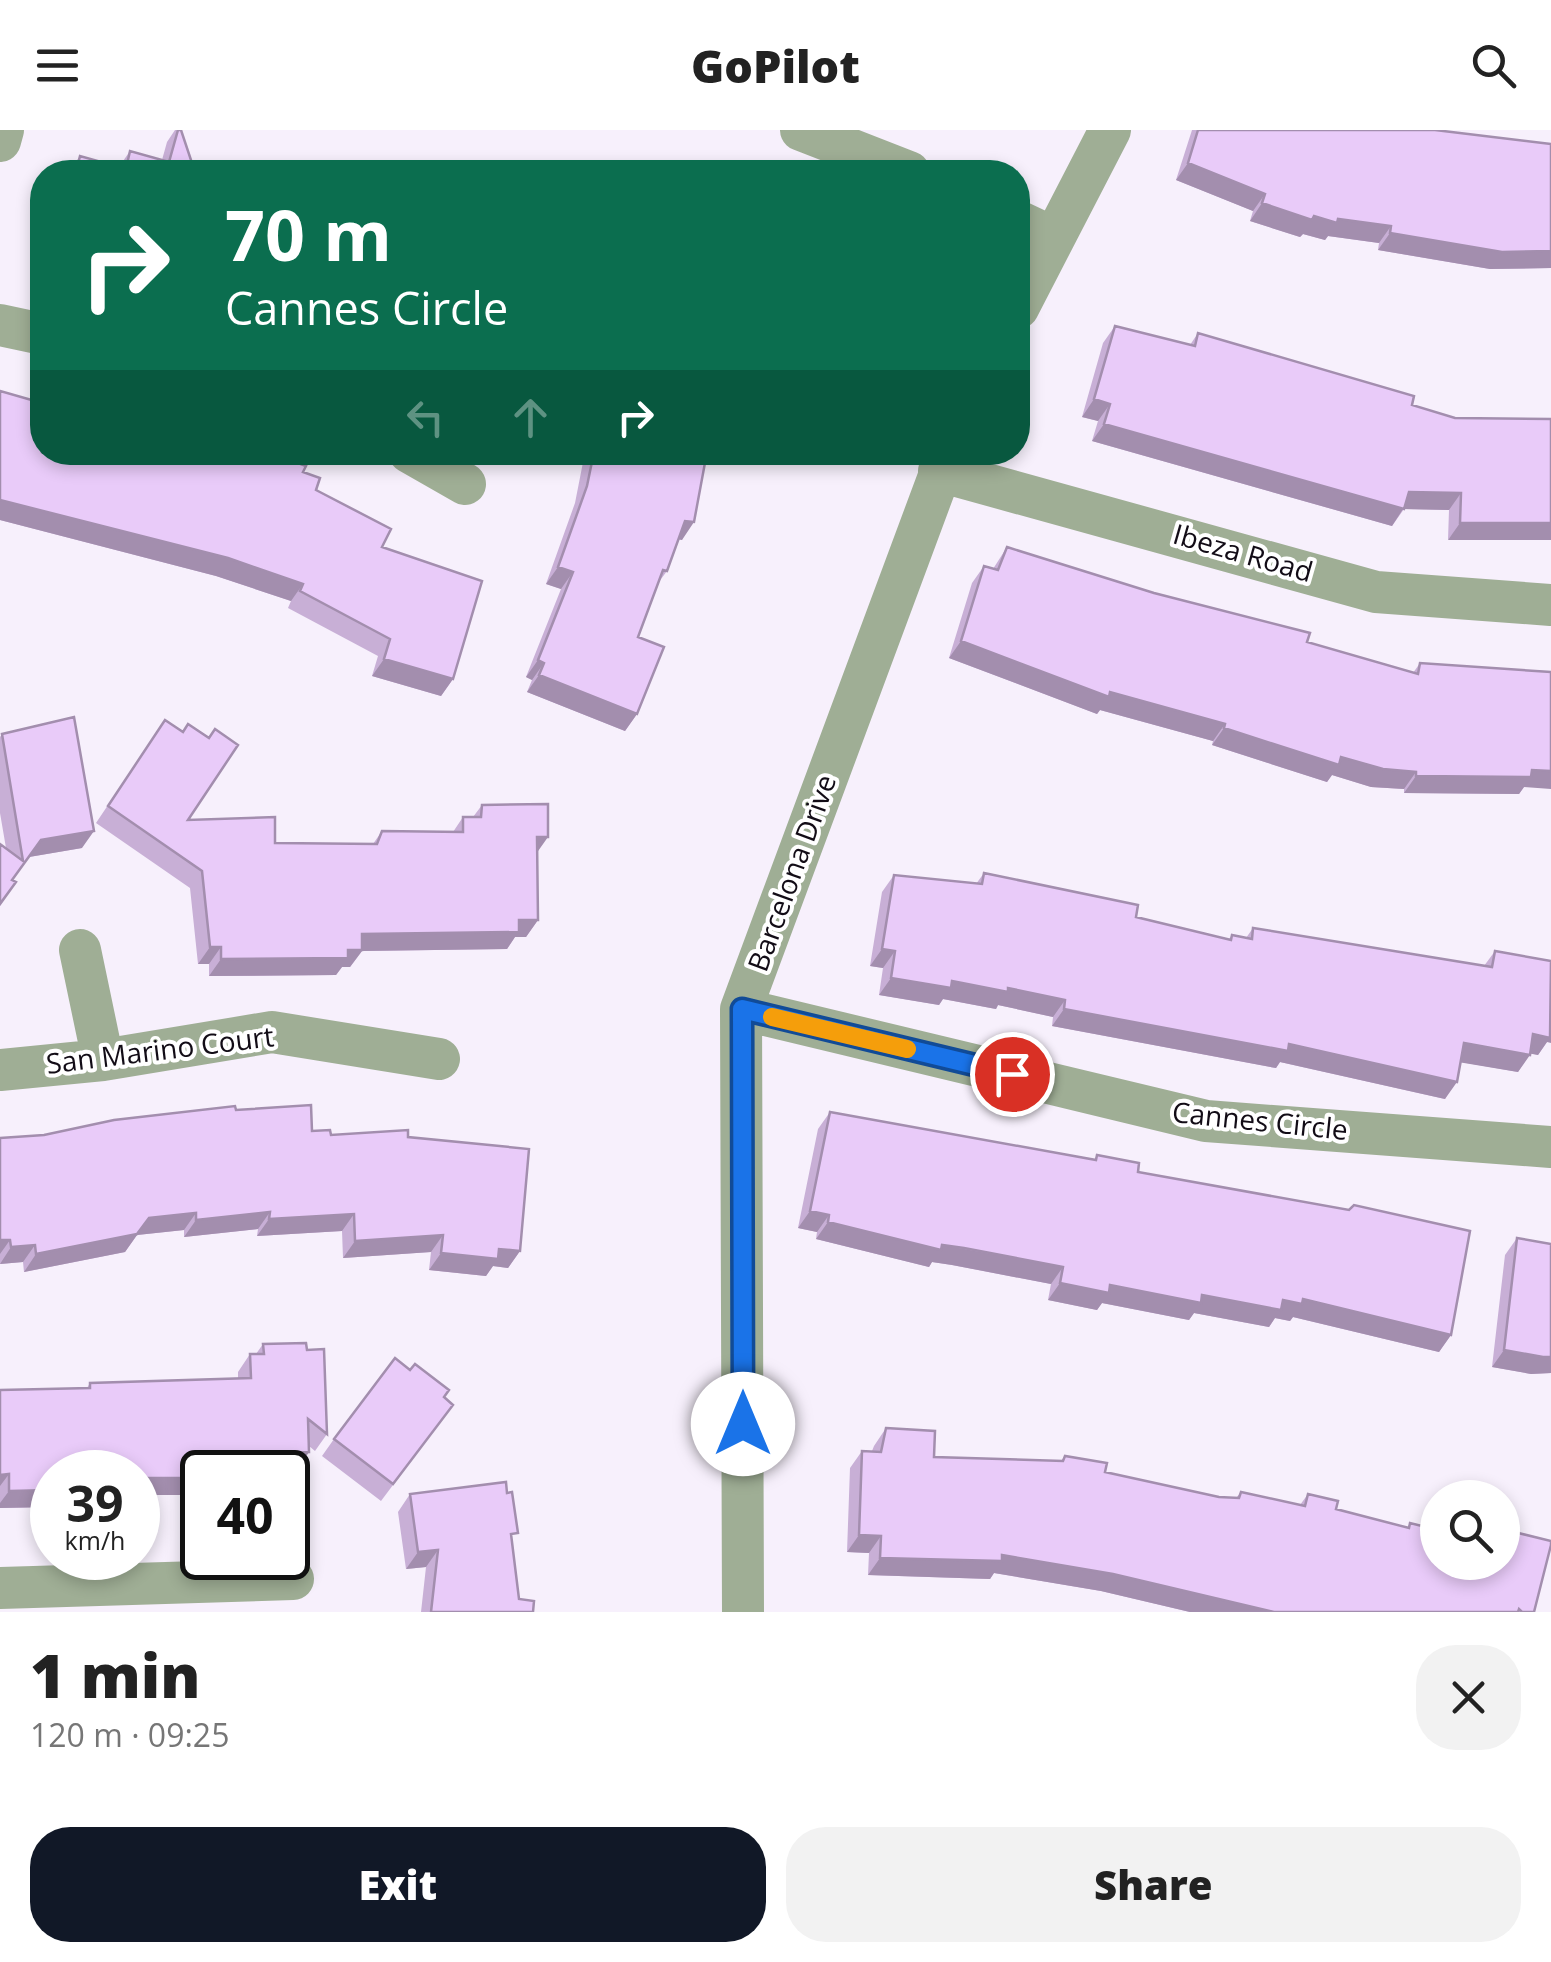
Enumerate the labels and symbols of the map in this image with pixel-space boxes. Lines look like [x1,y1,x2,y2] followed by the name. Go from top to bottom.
[1169,514,1317,590] street label: Ibeza Road
[738,769,844,976] street label: Barcelona Drive
[44,1016,276,1082] street label: San Marino Court
[970,1032,1055,1117] pin
[1170,1092,1350,1148] street label: Cannes Circle
[691,1372,795,1476] position arrow
[180,1450,310,1580] speed limit sign: 40

